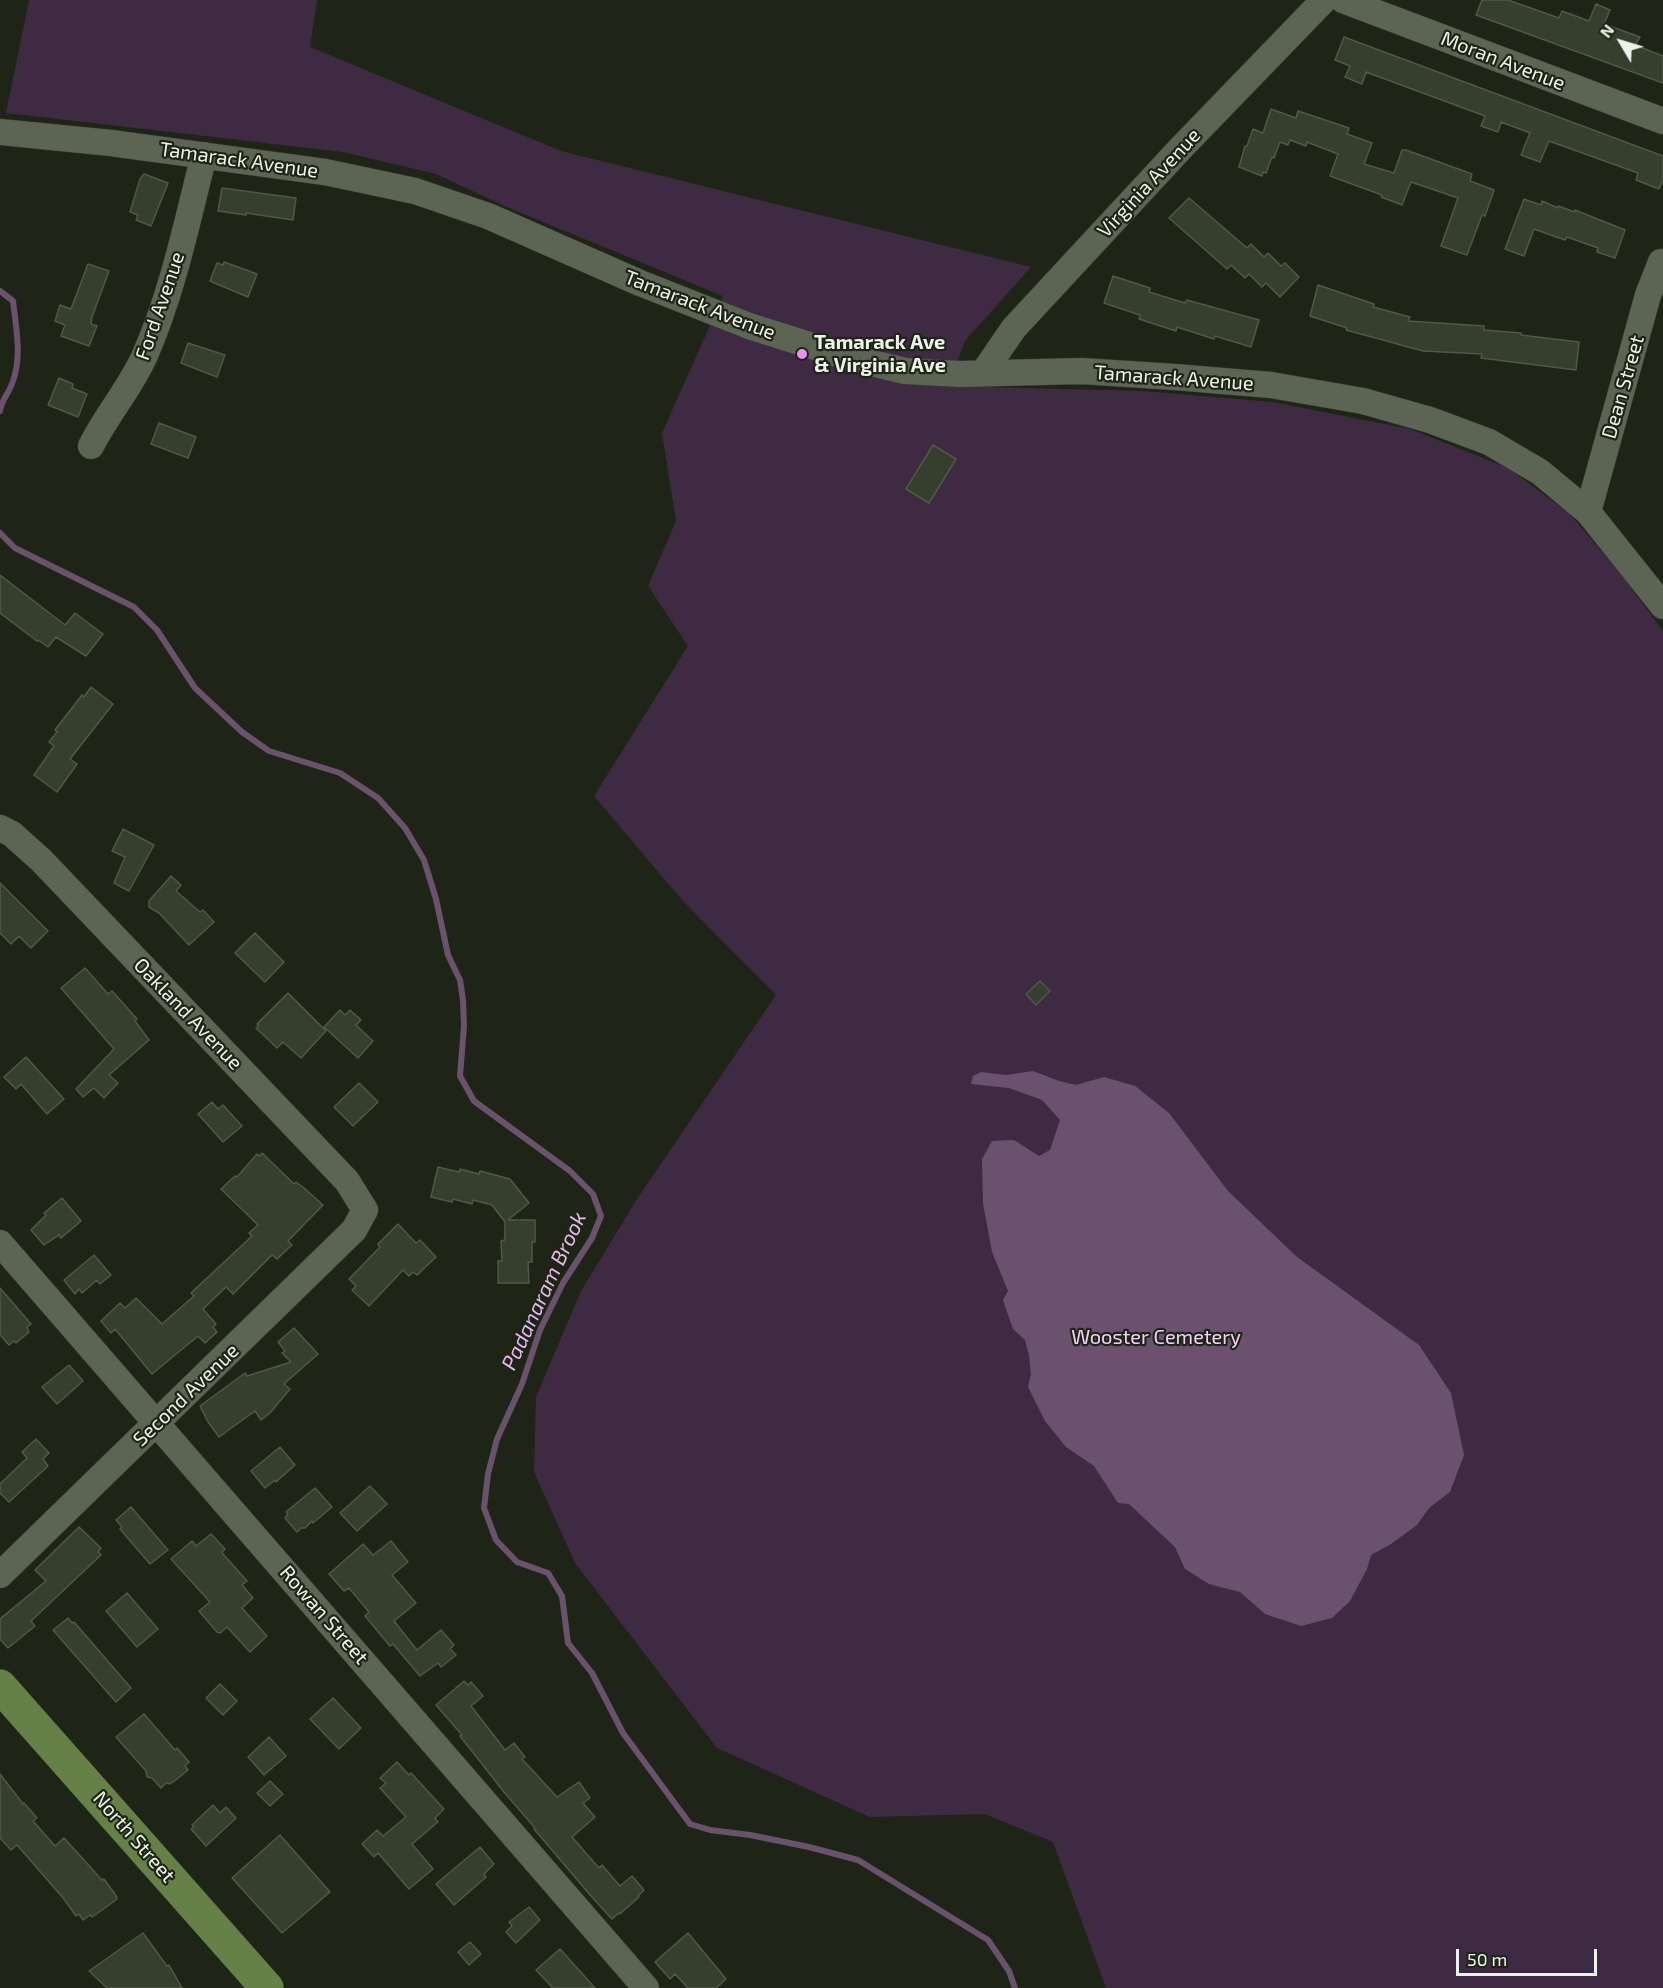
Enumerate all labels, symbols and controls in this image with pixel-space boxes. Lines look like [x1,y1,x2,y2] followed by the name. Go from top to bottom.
[1591,12,1651,72] north arrow
[1595,20,1617,41] text: N
[1438,26,1568,96] street label: Moran Avenue
[1092,124,1206,242] street label: Virginia Avenue
[158,137,320,183] street label: Tamarack Avenue
[130,249,190,363] street label: Ford Avenue
[621,265,779,345] street label: Tamarack Avenue
[814,330,946,377] place label: Tamarack Ave & Virginia Ave
[1597,332,1649,442] street label: Dean Street
[795,347,809,361] marker: Tamarack Ave & Virginia Ave
[1094,360,1254,396] street label: Tamarack Avenue
[129,953,247,1075] street label: Oakland Avenue
[496,1208,592,1374] water label: Padanaram Brook
[1071,1325,1241,1349] park label: Wooster Cemetery
[128,1339,244,1451] street label: Second Avenue
[275,1561,373,1669] street label: Rowan Street
[88,1787,180,1887] street label: North Street
[1459,1937,1600,1975] scale bar
[1467,1948,1507,1970] text: 50 m

